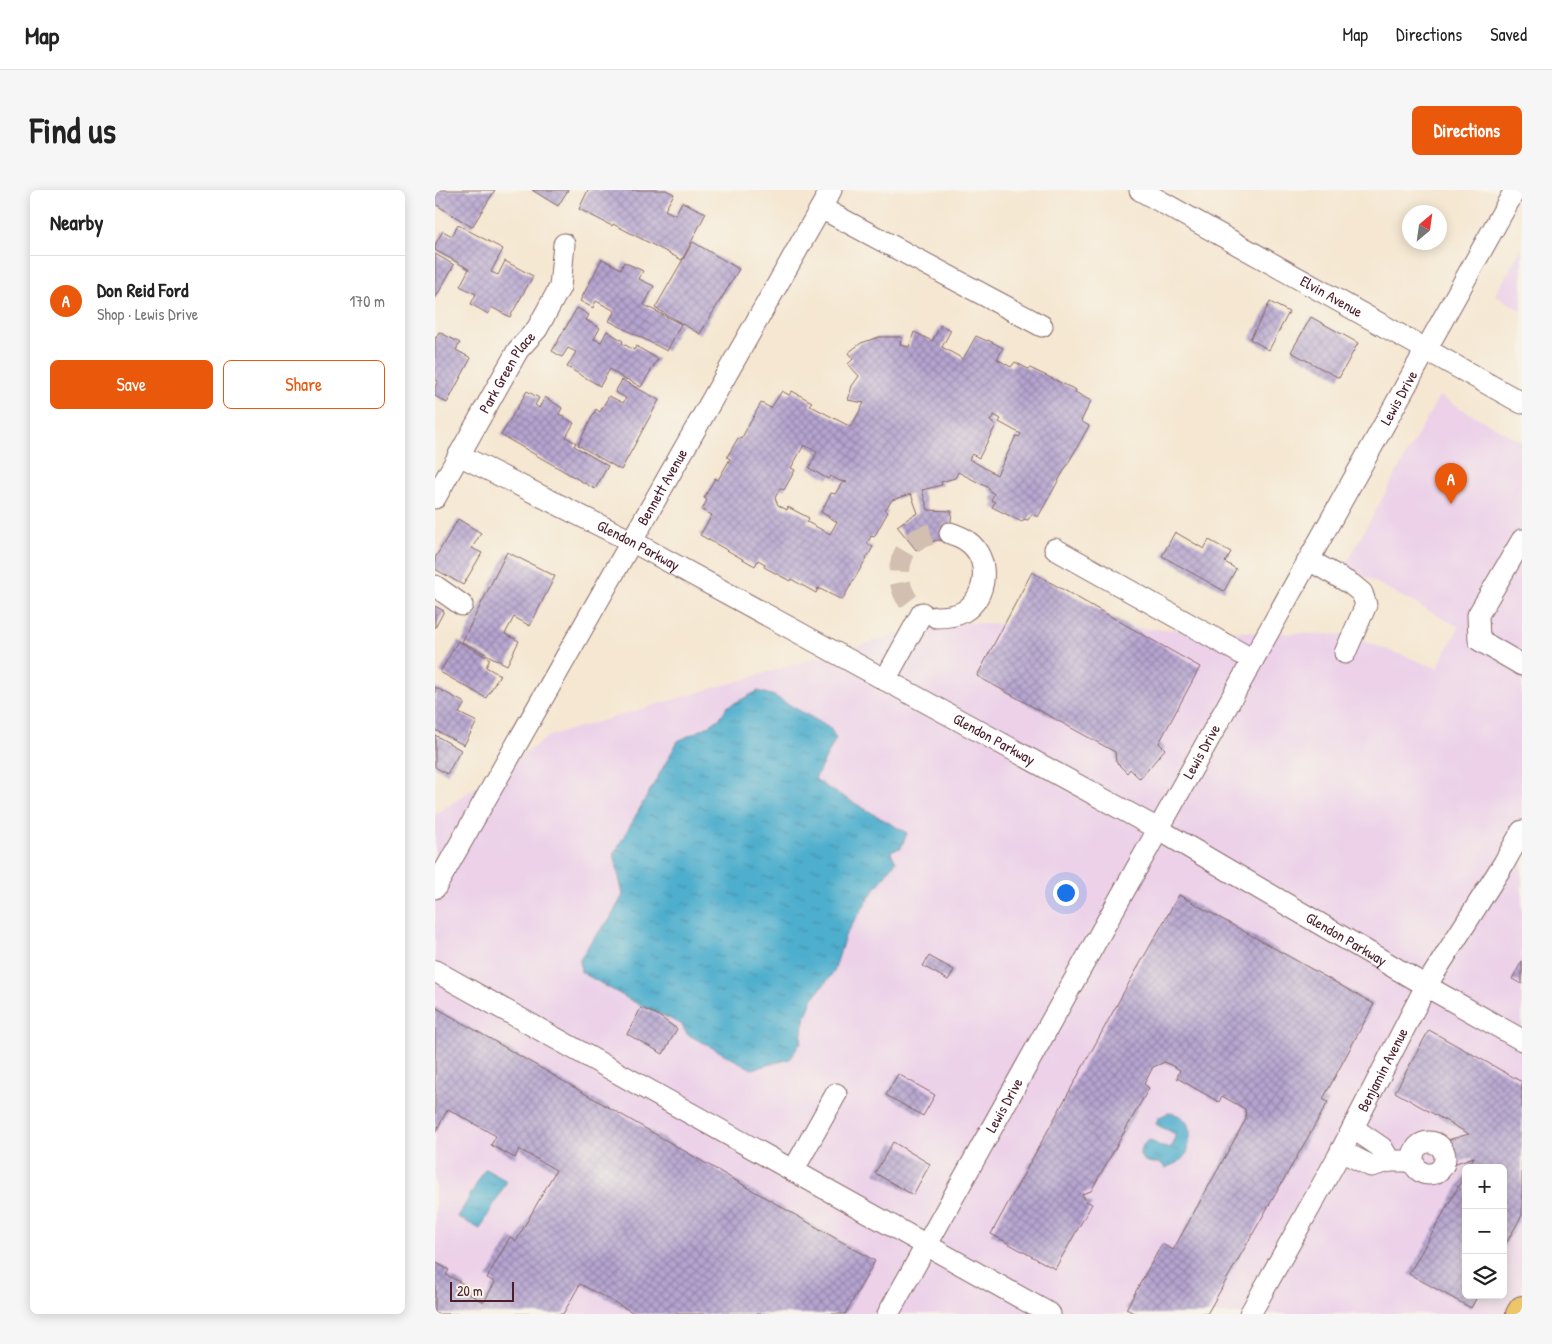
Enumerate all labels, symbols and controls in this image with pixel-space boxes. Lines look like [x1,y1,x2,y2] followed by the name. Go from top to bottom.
[25,19,59,51] text: Map
[1343,22,1368,47] text: Map
[1396,22,1462,47] text: Directions
[1490,22,1527,47] text: Saved
[1412,106,1522,155] button: Directions
[30,107,116,154] text: Find us
[1402,205,1447,250] north arrow
[50,208,103,237] text: Nearby
[1297,270,1367,322] street label: Elvin Avenue
[97,277,188,303] text: Don Reid Ford
[62,290,70,312] text: A
[350,290,385,312] text: 170 m
[97,303,198,325] text: Shop · Lewis Drive
[474,327,540,417] street label: Park Green Place
[50,360,213,409] button: Save
[223,360,385,409] button: Share
[1375,367,1422,429] street label: Lewis Drive
[632,445,692,529] street label: Bennett Avenue
[1435,463,1467,504] pin: A
[594,515,684,576] street label: Glendon Parkway
[950,708,1039,770] street label: Glendon Parkway
[1178,720,1225,782] street label: Lewis Drive
[1053,880,1079,906] your location
[1302,907,1391,971] street label: Glendon Parkway
[1352,1024,1413,1115] street label: Benjamin Avenue
[980,1074,1028,1136] street label: Lewis Drive
[1462,1164,1507,1299] map controls
[1462,1164,1507,1209] button: +
[1462,1209,1507,1254] button: −
[1462,1254,1507,1299] button: layers
[450,1279,514,1302] scale bar
[457,1281,483,1300] text: 20 m

